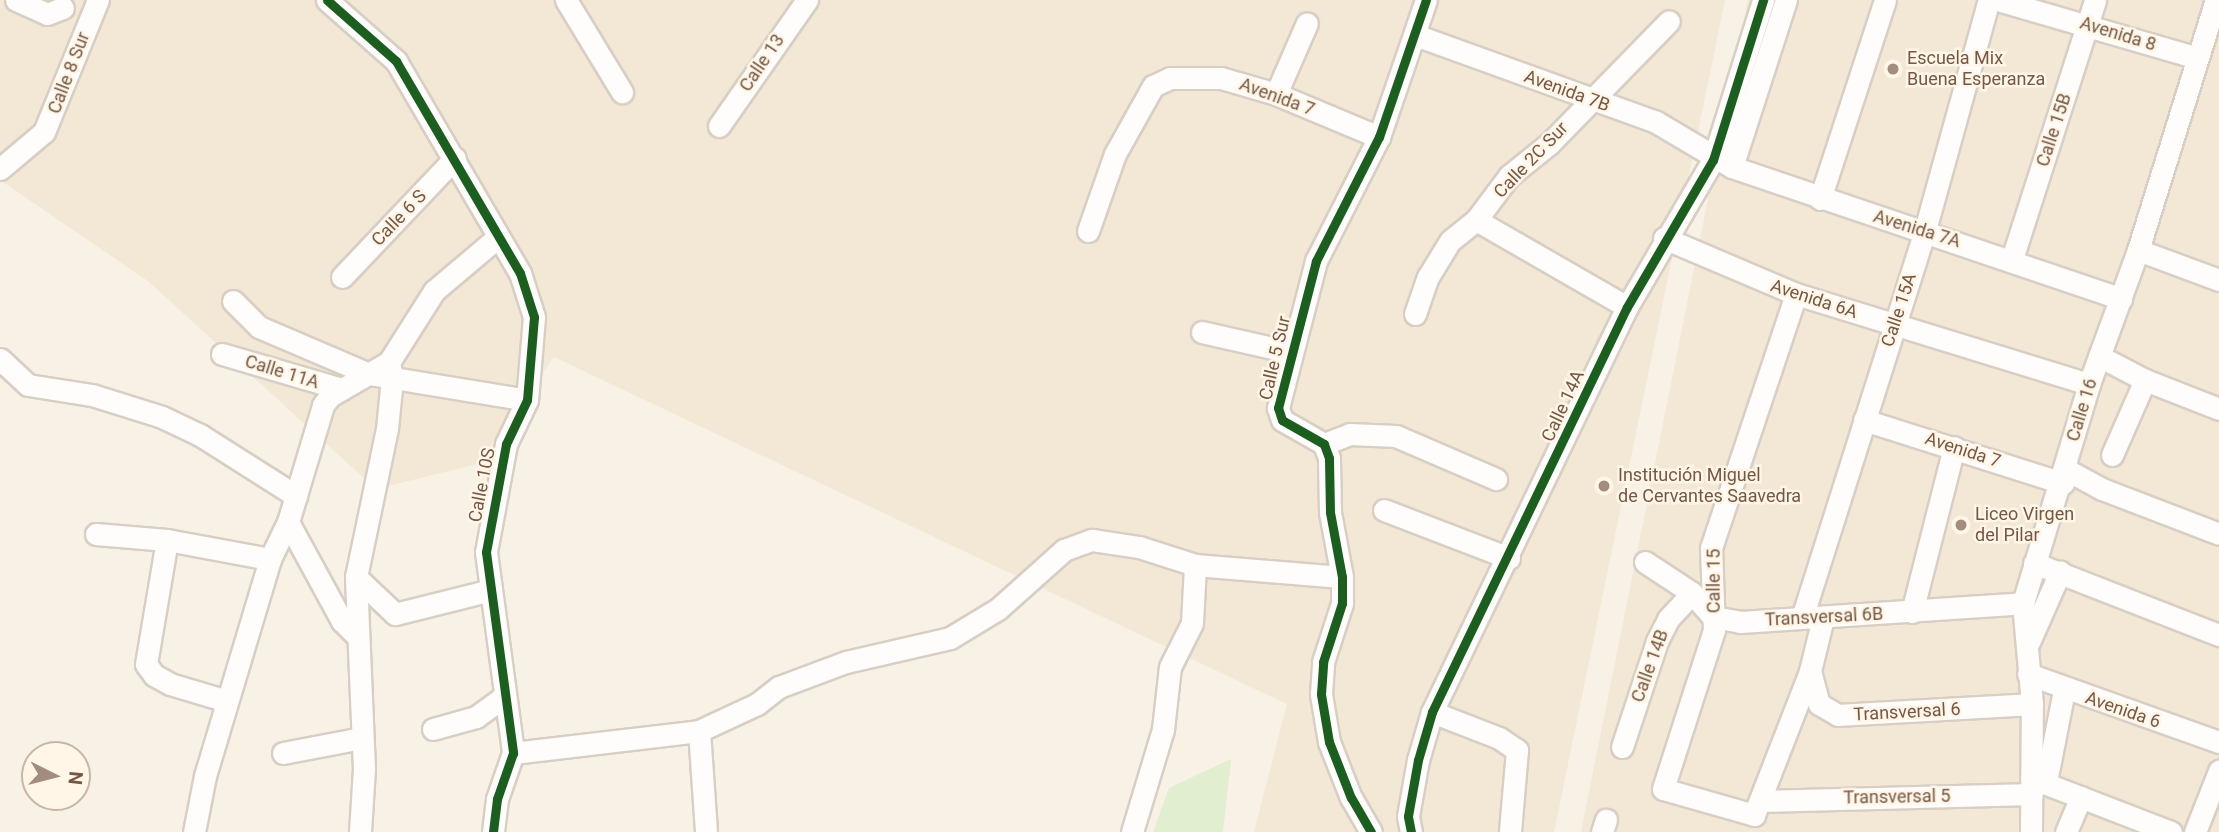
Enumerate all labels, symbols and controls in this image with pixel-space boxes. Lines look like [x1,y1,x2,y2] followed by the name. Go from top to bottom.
[2077,12,2159,56] street label: Avenida 8
[44,29,94,117] street label: Calle 8 Sur
[735,30,789,96] street label: Calle 13
[1907,48,2045,90] place label: Escuela Mix Buena Esperanza
[1885,61,1901,77] marker: Escuela Mix Buena Esperanza
[1521,66,1613,116] street label: Avenida 7B
[1237,73,1317,121] street label: Avenida 7
[2032,91,2076,169] street label: Calle 15B
[1489,118,1573,202] street label: Calle 2C Sur
[367,185,431,251] street label: Calle 6 S
[1871,206,1963,252] street label: Avenida 7A
[1877,270,1921,350] street label: Calle 15A
[1768,275,1860,323] street label: Avenida 6A
[1255,314,1295,402] street label: Calle 5 Sur
[242,351,322,393] street label: Calle 11A
[1537,367,1589,445] street label: Calle 14A
[2062,376,2102,444] street label: Calle 16
[1922,428,2004,472] street label: Avenida 7
[464,446,500,524] street label: Calle 10S
[1618,465,1801,508] place label: Institución Miguel de Cervantes Saavedra
[1596,478,1612,494] marker: Institución Miguel de Cervantes Saavedra
[1975,504,2074,546] place label: Liceo Virgen del Pilar
[1953,517,1969,533] marker: Liceo Virgen del Pilar
[1703,549,1725,613] street label: Calle 15
[1764,603,1884,631] street label: Transversal 6B
[1627,627,1673,705] street label: Calle 14B
[2082,687,2164,733] street label: Avenida 6
[1853,698,1961,726] street label: Transversal 6
[21,741,91,811] north arrow
[63,770,88,786] text: N
[1843,785,1951,809] street label: Transversal 5

